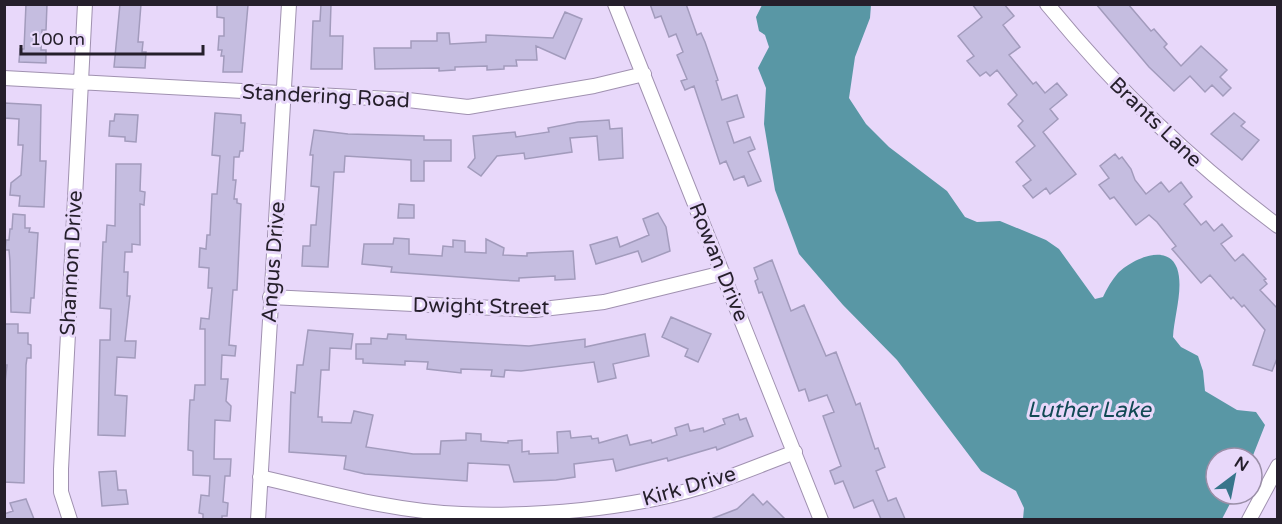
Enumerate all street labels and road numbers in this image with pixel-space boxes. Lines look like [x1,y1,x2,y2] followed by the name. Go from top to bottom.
[1104,72,1207,173] street label: Brants Lane
[242,80,410,113] street label: Standering Road
[55,190,88,336] street label: Shannon Drive
[683,199,754,325] street label: Rowan Drive
[257,200,290,324] street label: Angus Drive
[412,293,550,320] street label: Dwight Street
[640,461,739,512] street label: Kirk Drive

